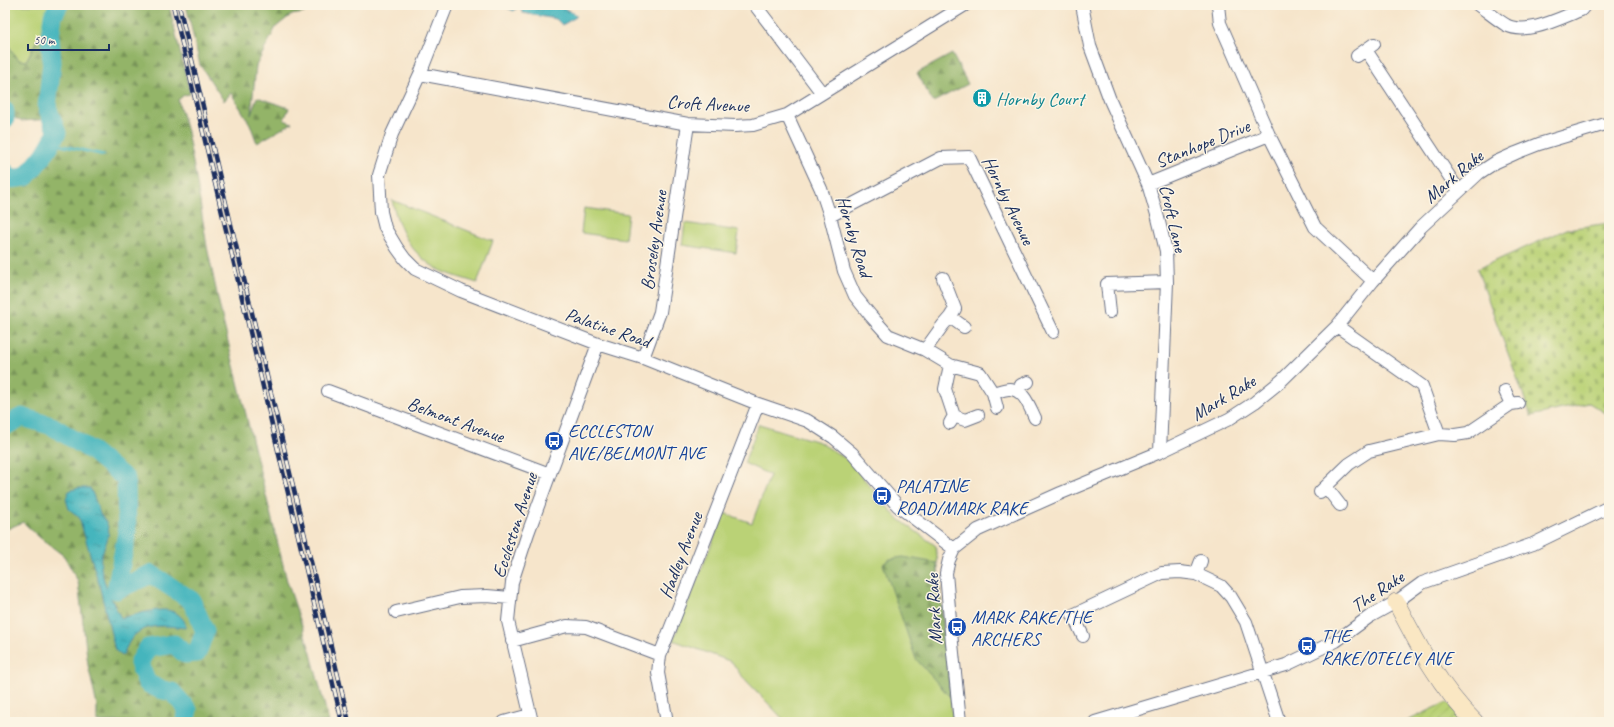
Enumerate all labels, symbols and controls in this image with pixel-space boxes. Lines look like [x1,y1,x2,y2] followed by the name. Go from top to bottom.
[28,26,109,52] scale bar
[34,32,56,48] text: 50 m
[971,87,993,109] building icon: Hornby Court
[996,87,1087,111] place label: Hornby Court
[666,90,751,118] street label: Croft Avenue
[1152,113,1255,174] street label: Stanhope Drive
[1419,144,1490,209] street label: Mark Rake
[976,152,1041,250] street label: Hornby Avenue
[1154,182,1193,256] street label: Croft Lane
[635,187,673,291] street label: Broseley Avenue
[830,193,879,283] street label: Hornby Road
[562,302,657,355] street label: Palatine Road
[1187,368,1261,426] street label: Mark Rake
[404,391,509,449] street label: Belmont Avenue
[568,419,708,465] place label: ECCLESTON AVE/BELMONT AVE
[543,430,565,452] bus stop icon: ECCLESTON AVE/BELMONT AVE
[487,468,544,581] street label: Eccleston Avenue
[896,474,1030,520] place label: PALATINE ROAD/MARK RAKE
[871,485,893,507] bus stop icon: PALATINE ROAD/MARK RAKE
[653,507,709,602] street label: Hadley Avenue
[1346,564,1410,618] street label: The Rake
[920,571,948,645] street label: Mark Rake
[971,605,1095,651] place label: MARK RAKE/THE ARCHERS
[946,616,968,638] bus stop icon: MARK RAKE/THE ARCHERS
[1321,624,1455,670] place label: THE RAKE/OTELEY AVE
[1296,635,1318,657] bus stop icon: THE RAKE/OTELEY AVE

